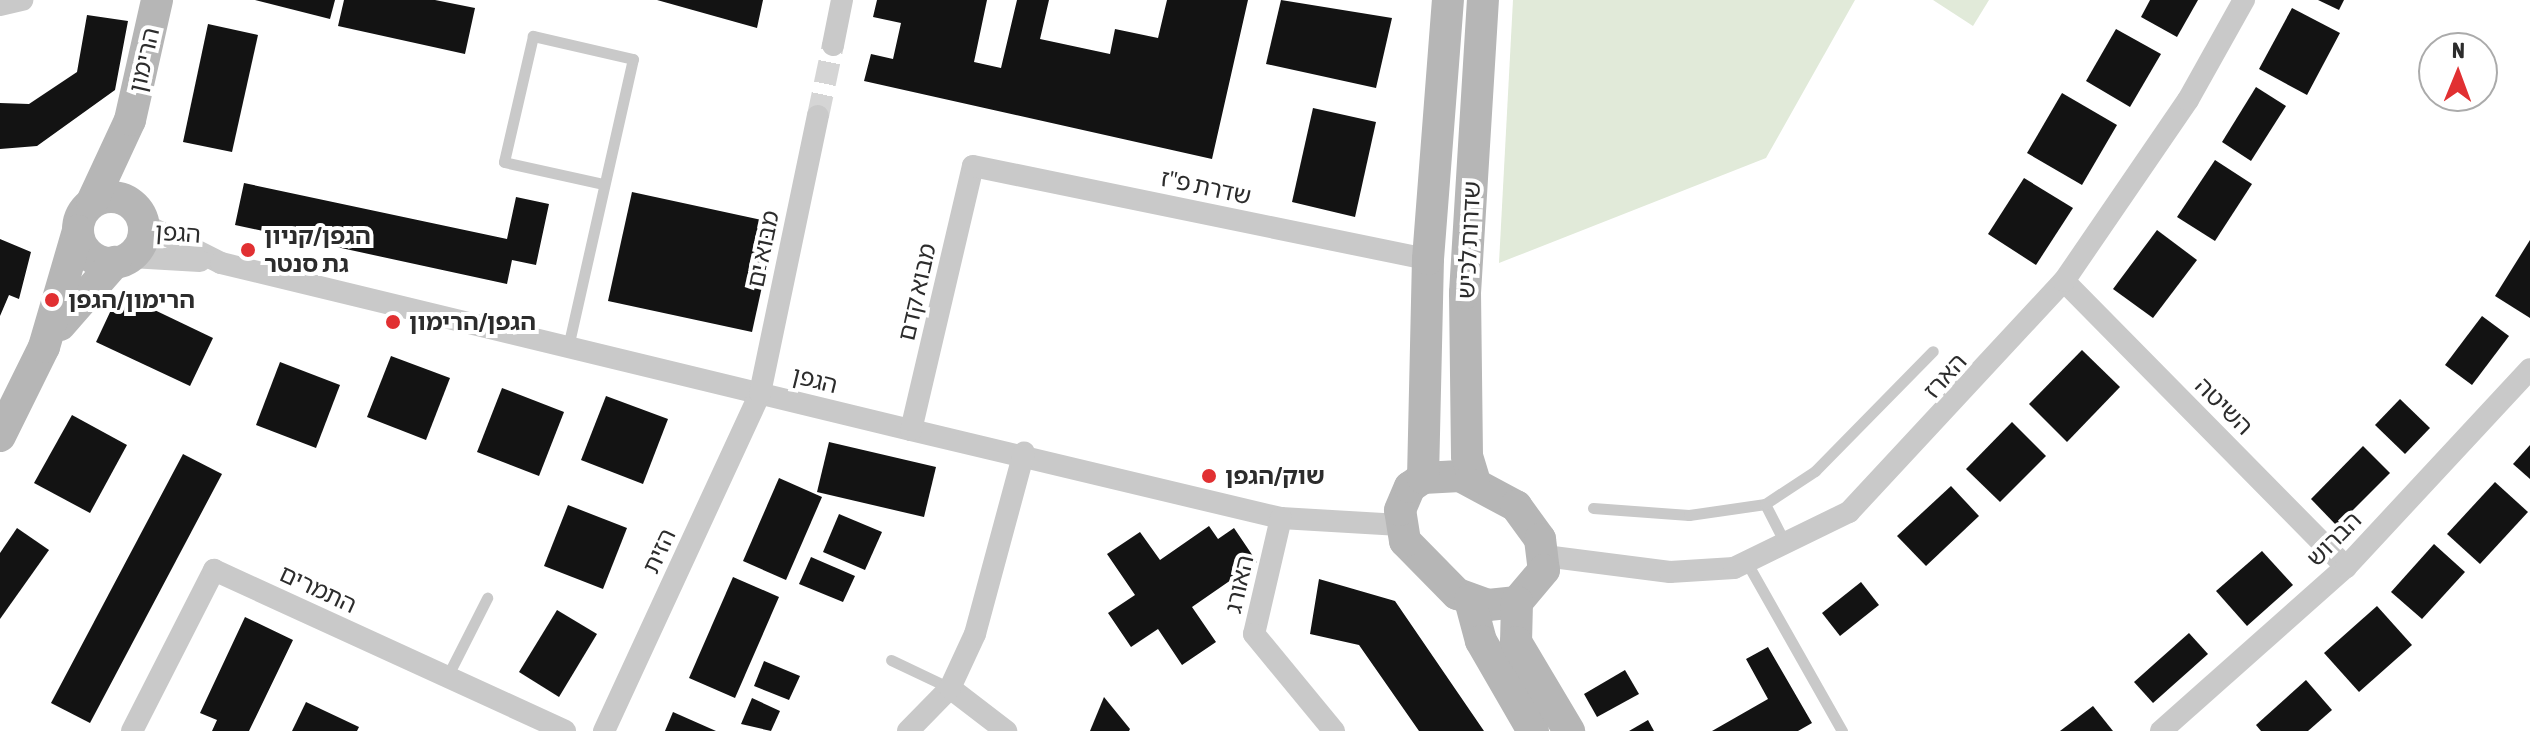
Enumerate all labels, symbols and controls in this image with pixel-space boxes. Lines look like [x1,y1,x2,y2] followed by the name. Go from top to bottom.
[123,25,165,95] street label: הרימון
[2418,32,2498,112] north arrow
[2452,37,2465,63] text: N
[1158,163,1254,211] street label: שדרת פ"ז
[1452,180,1486,300] street label: שדרות לכיש
[741,208,785,290] street label: מבוא ים
[154,217,202,249] street label: הגפן
[264,222,371,278] place label: הגפן/קניון גת סנטר
[892,240,942,344] street label: מבוא קדם
[239,241,257,259] marker: הגפן/קניון גת סנטר
[68,286,195,314] place label: הרימון/הגפן
[43,291,61,309] marker: הרימון/הגפן
[409,308,536,336] place label: הגפן/הרימון
[384,313,402,331] marker: הגפן/הרימון
[1917,348,1973,404] street label: הארז
[789,360,841,400] street label: הגפן
[2189,371,2259,441] street label: השיטה
[1225,462,1325,490] place label: שוק/הגפן
[1200,467,1218,485] marker: שוק/הגפן
[2301,506,2367,572] street label: הברוש
[636,524,682,578] street label: הזית
[1218,552,1260,616] street label: האורג
[275,559,361,619] street label: התמרים

